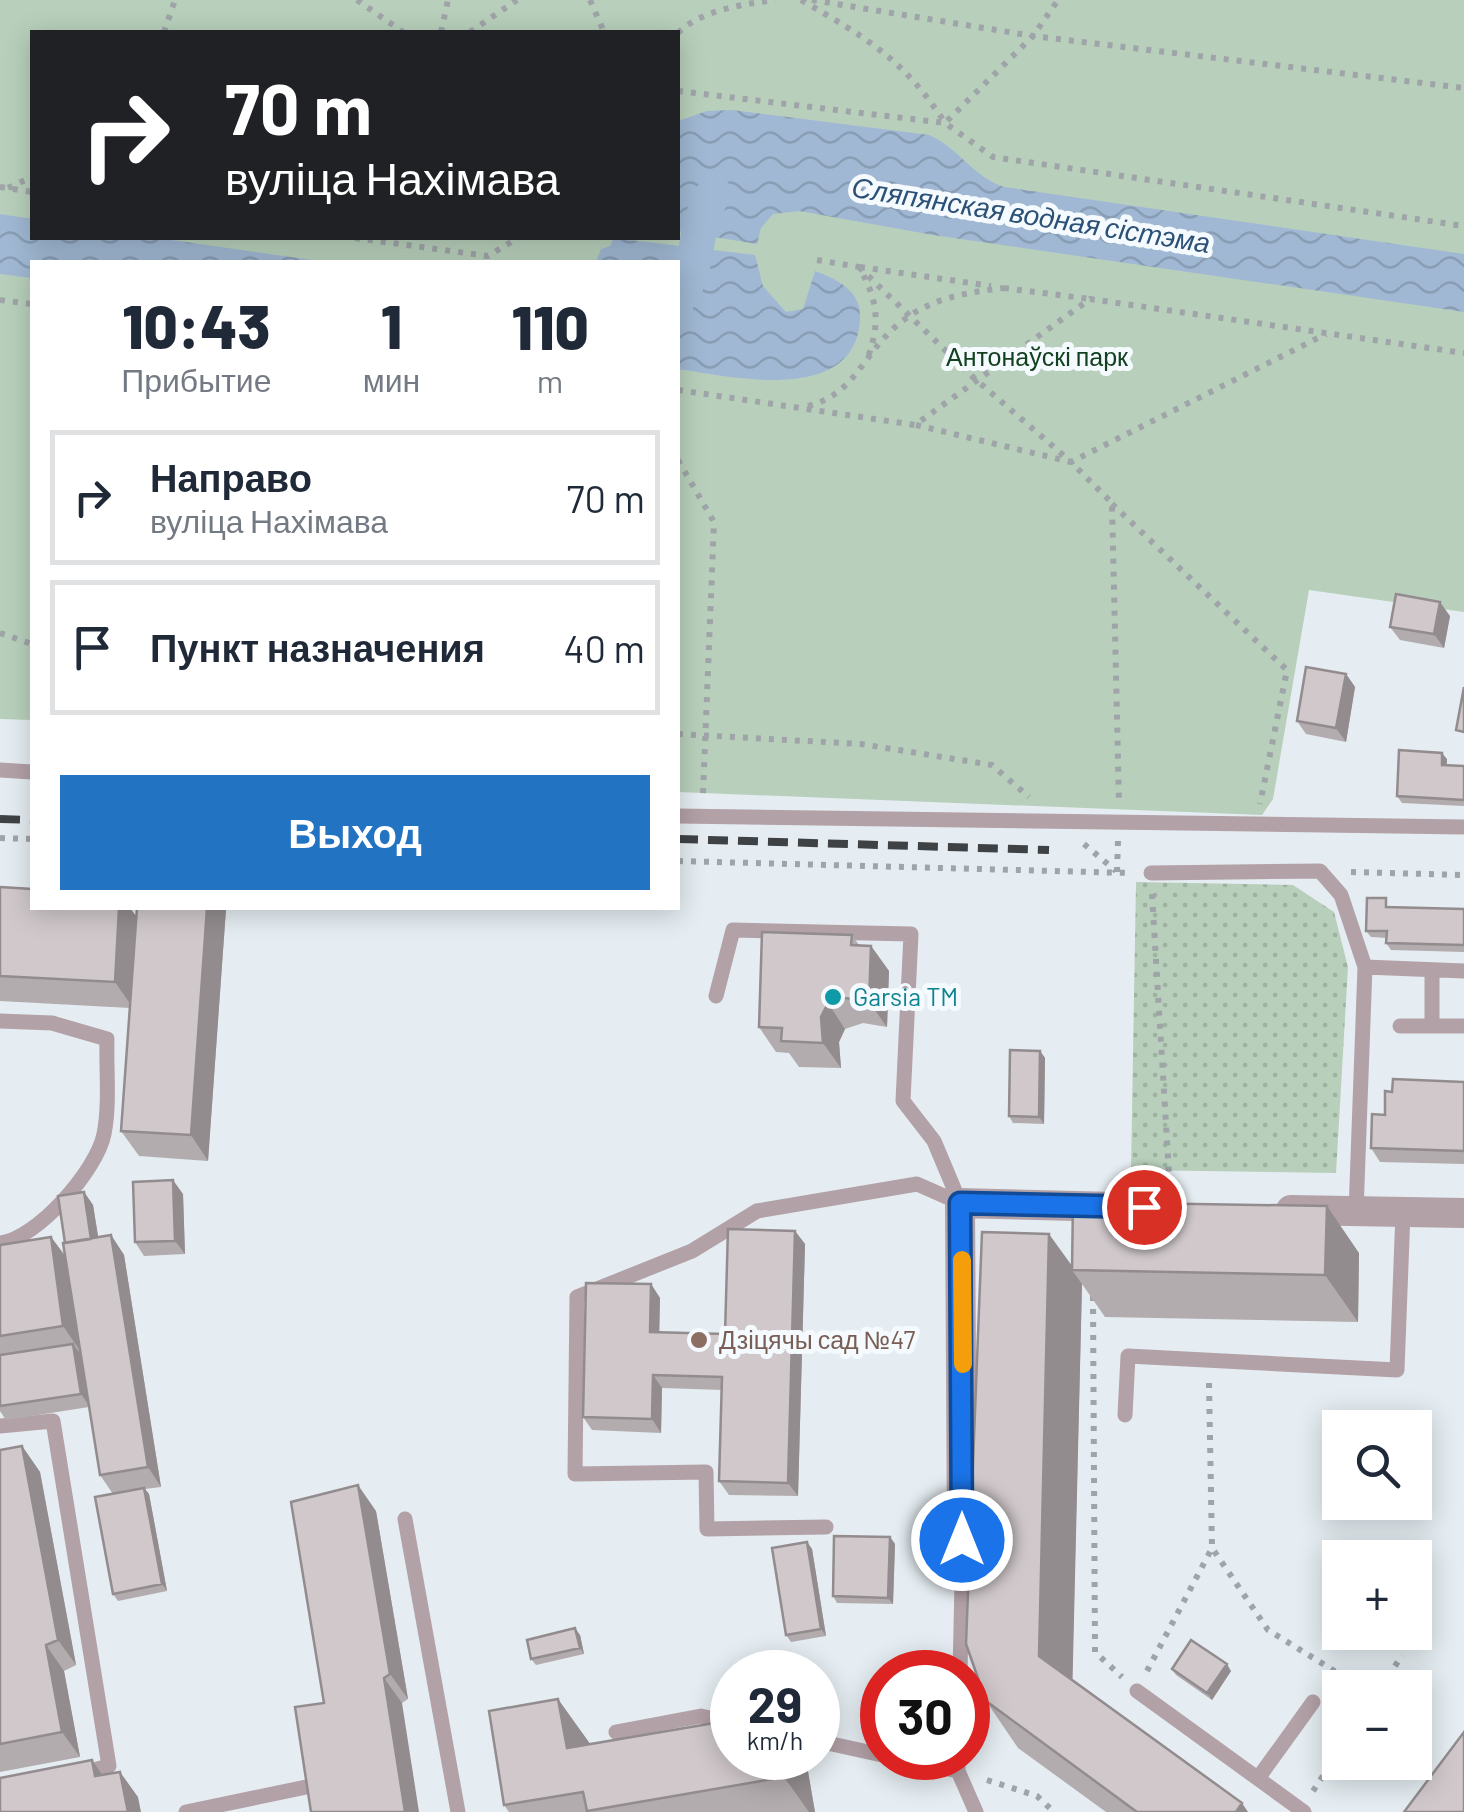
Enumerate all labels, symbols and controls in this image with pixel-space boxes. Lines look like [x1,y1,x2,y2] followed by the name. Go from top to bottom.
[225,65,372,149] text: 70 m
[60,70,190,200] icon: right
[225,150,560,204] text: вуліца Нахімава
[850,169,1213,259] water label: Сляпянская водная сістэма
[122,289,270,361] text: 10:43
[381,289,402,361] text: 1
[511,290,589,362] text: 110
[946,341,1129,371] park label: Антонаўскі парк
[121,360,272,398] text: Прибытие
[363,360,420,398] text: мин
[537,361,563,399] text: m
[150,454,312,500] text: Направо
[65,470,120,525] icon: right
[567,475,645,521] text: 70 m
[150,501,388,539] text: вуліца Нахімава
[65,620,120,675] icon: arrive
[150,624,485,670] text: Пункт назначения
[564,625,645,671] text: 40 m
[60,775,650,890] button: Выход
[853,981,958,1011] place label: Garsia TM
[822,986,844,1008] marker: Garsia TM
[1102,1165,1187,1250] pin
[1117,1180,1172,1235] icon: arrive
[719,1324,915,1354] place label: Дзіцячы сад №47
[688,1329,710,1351] marker: Дзіцячы сад №47
[1322,1410,1432,1780] map controls
[1322,1410,1432,1520] button: search
[910,1488,1014,1592] position arrow
[1322,1540,1432,1650] button: +
[860,1650,990,1780] speed limit sign: 30
[1322,1670,1432,1780] button: −
[748,1673,802,1733] text: 29
[747,1725,803,1755] text: km/h

